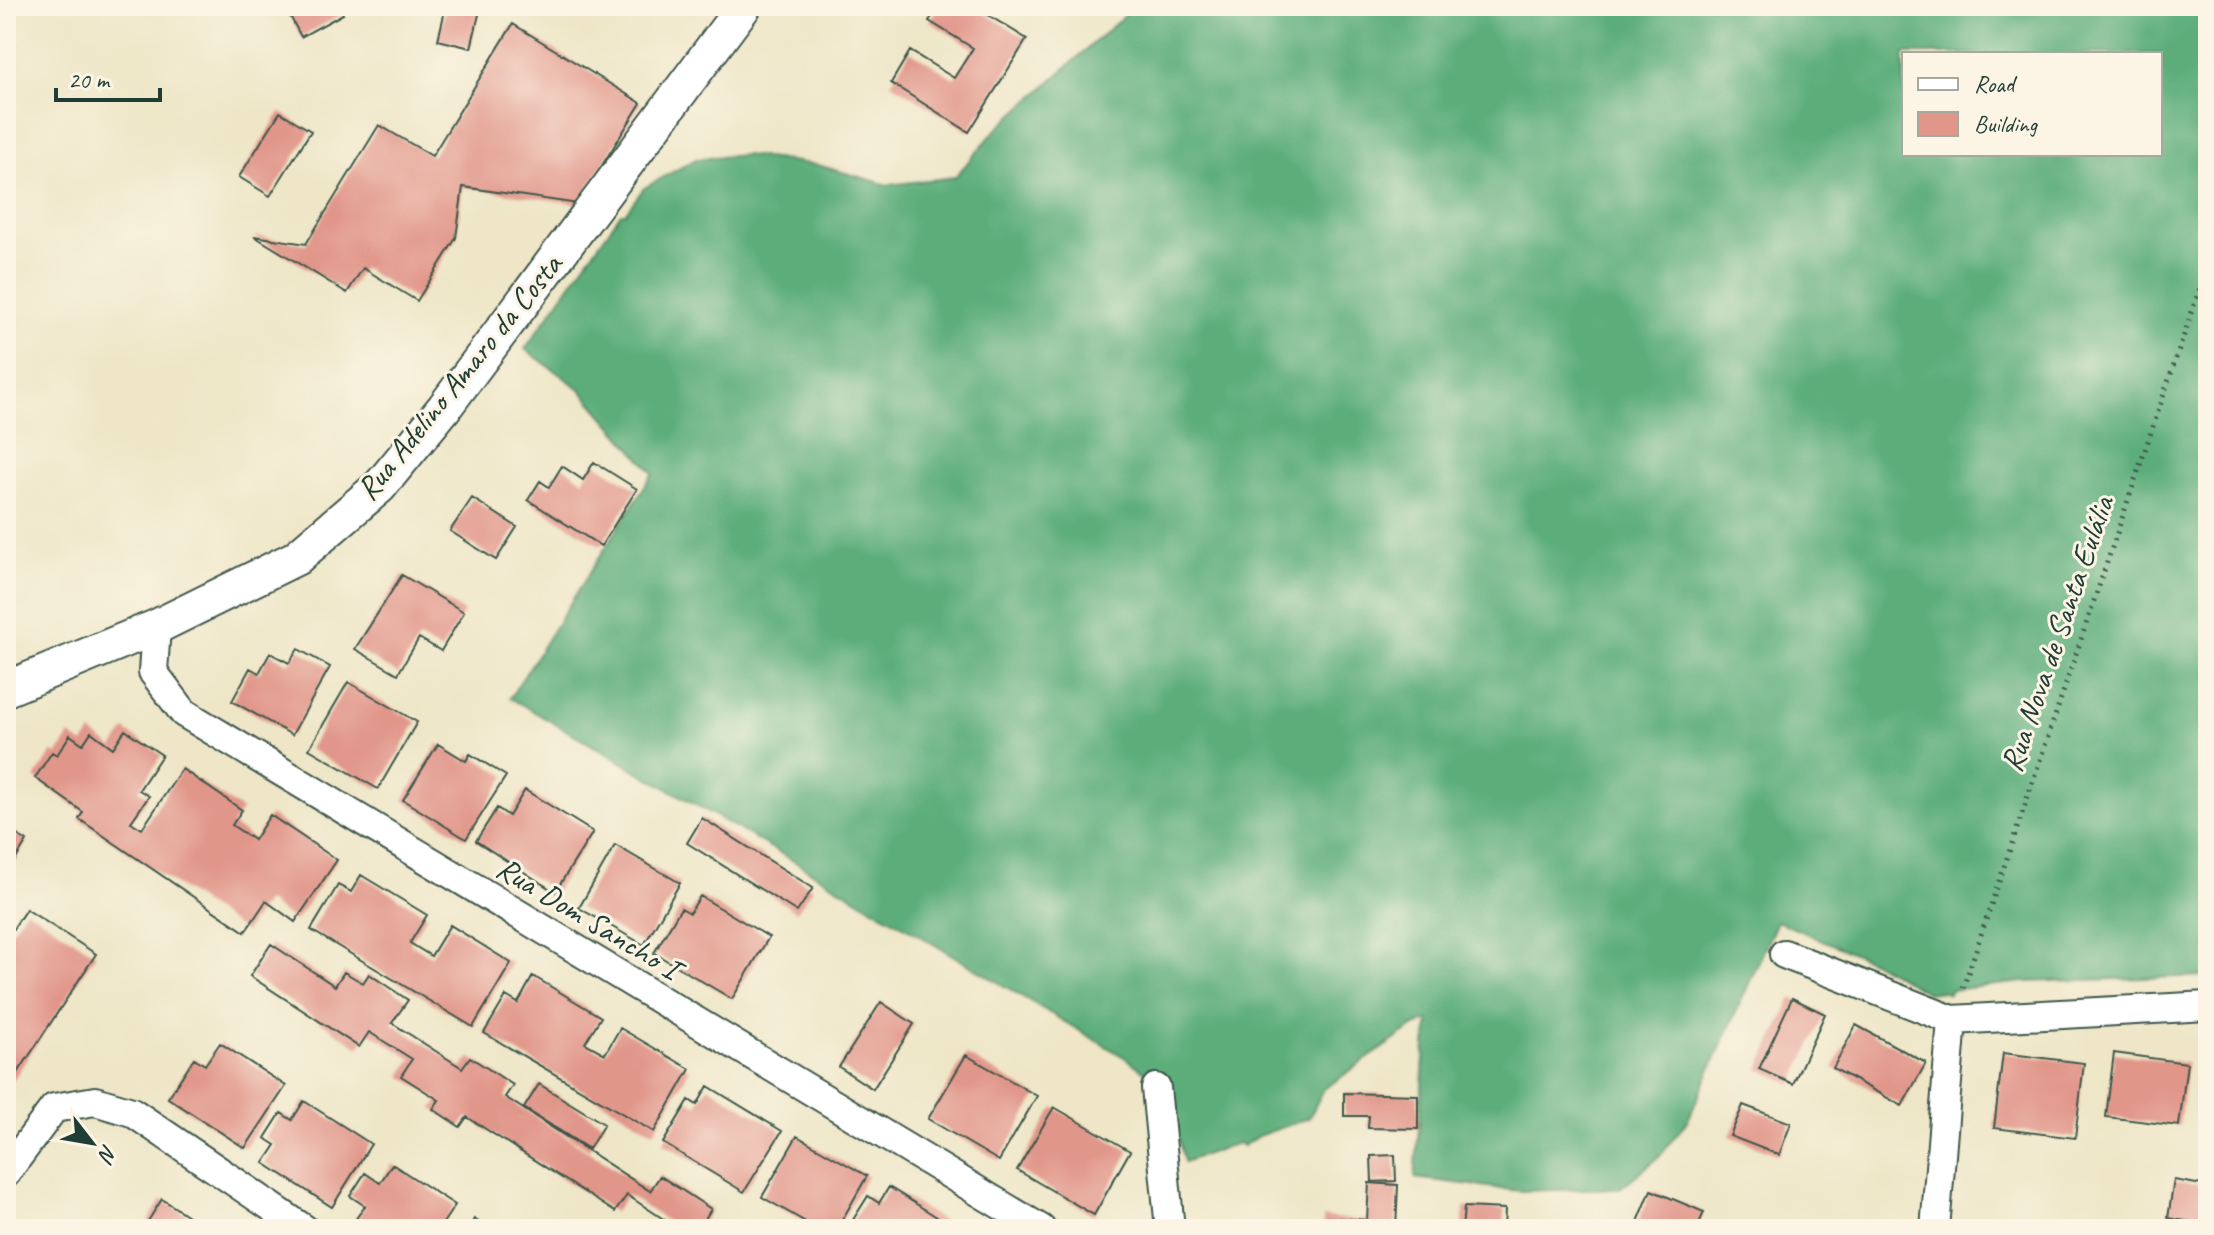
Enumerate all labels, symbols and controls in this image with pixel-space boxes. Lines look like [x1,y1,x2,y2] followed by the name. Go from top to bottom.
[56,52,160,102] scale bar
[1902,52,2162,156] legend
[68,65,111,95] text: 20 m
[1974,69,2018,99] text: Road
[1974,109,2039,139] text: Building
[347,244,572,509] street label: Rua Adelino Amaro da Costa
[1991,489,2124,777] street label: Rua Nova de Santa Eulália
[489,847,693,992] street label: Rua Dom Sancho I
[52,1103,132,1183] north arrow
[91,1140,124,1169] text: N

